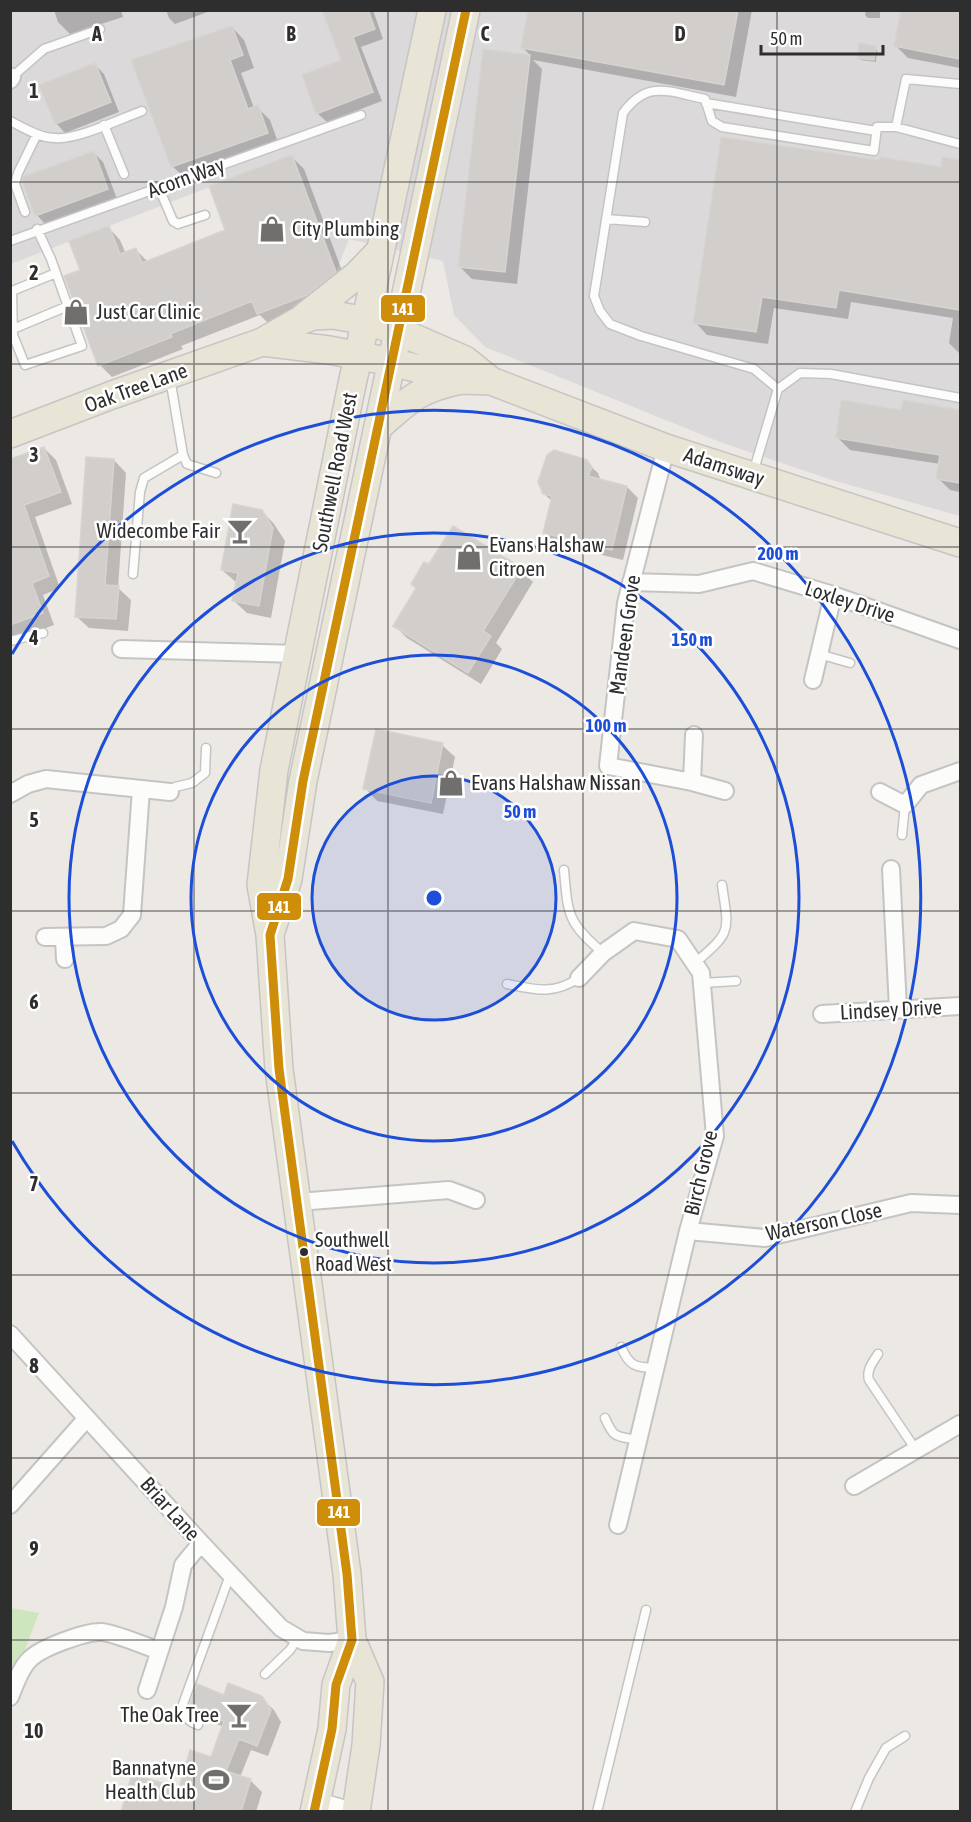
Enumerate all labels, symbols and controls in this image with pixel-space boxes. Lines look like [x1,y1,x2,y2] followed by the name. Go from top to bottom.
[761,18,882,56] scale bar
[91,22,102,45] text: A
[286,22,296,45] text: B
[481,22,490,45] text: C
[674,22,686,45] text: D
[770,28,802,49] text: 50 m
[29,79,39,102] text: 1
[144,152,228,202] street label: Acorn Way
[257,214,287,244] shop icon: City Plumbing
[292,216,399,240] place label: City Plumbing
[29,261,39,284] text: 2
[380,294,426,323] line badge: 141
[61,297,91,327] shop icon: Just Car Clinic
[96,299,200,323] place label: Just Car Clinic
[392,300,415,318] text: 141
[81,357,190,417] street label: Oak Tree Lane
[307,390,361,553] street label: Southwell Road West
[681,442,768,490] street label: Adamsway
[29,443,39,466] text: 3
[225,516,255,546] bar icon: Widecombe Fair
[97,518,221,542] place label: Widecombe Fair
[489,532,605,580] place label: Evans Halshaw Citroen
[454,542,484,572] shop icon: Evans Halshaw Citroen
[758,543,798,564] text: 200 m
[604,573,644,696] street label: Mandeen Grove
[802,575,898,627] street label: Loxley Drive
[28,626,39,649] text: 4
[672,629,712,650] text: 150 m
[586,715,626,736] text: 100 m
[436,768,466,798] shop icon: Evans Halshaw Nissan
[471,770,641,794] place label: Evans Halshaw Nissan
[504,801,536,822] text: 50 m
[29,808,39,831] text: 5
[424,888,444,908] centre of rings
[256,892,302,921] line badge: 141
[268,898,291,916] text: 141
[29,990,39,1013] text: 6
[839,994,943,1024] street label: Lindsey Drive
[679,1128,721,1218] street label: Birch Grove
[29,1172,39,1195] text: 7
[764,1197,884,1245] street label: Waterson Close
[315,1228,392,1275] place label: Southwell Road West
[298,1246,310,1258] marker: Southwell Road West
[29,1354,39,1377] text: 8
[136,1472,206,1545] street label: Briar Lane
[316,1498,361,1527] line badge: 141
[328,1503,351,1521] text: 141
[29,1537,39,1560] text: 9
[224,1700,254,1730] bar icon: The Oak Tree
[120,1702,219,1726] place label: The Oak Tree
[25,1719,43,1742] text: 10
[105,1755,196,1803] place label: Bannatyne Health Club
[201,1765,231,1795] sports icon: Bannatyne Health Club

